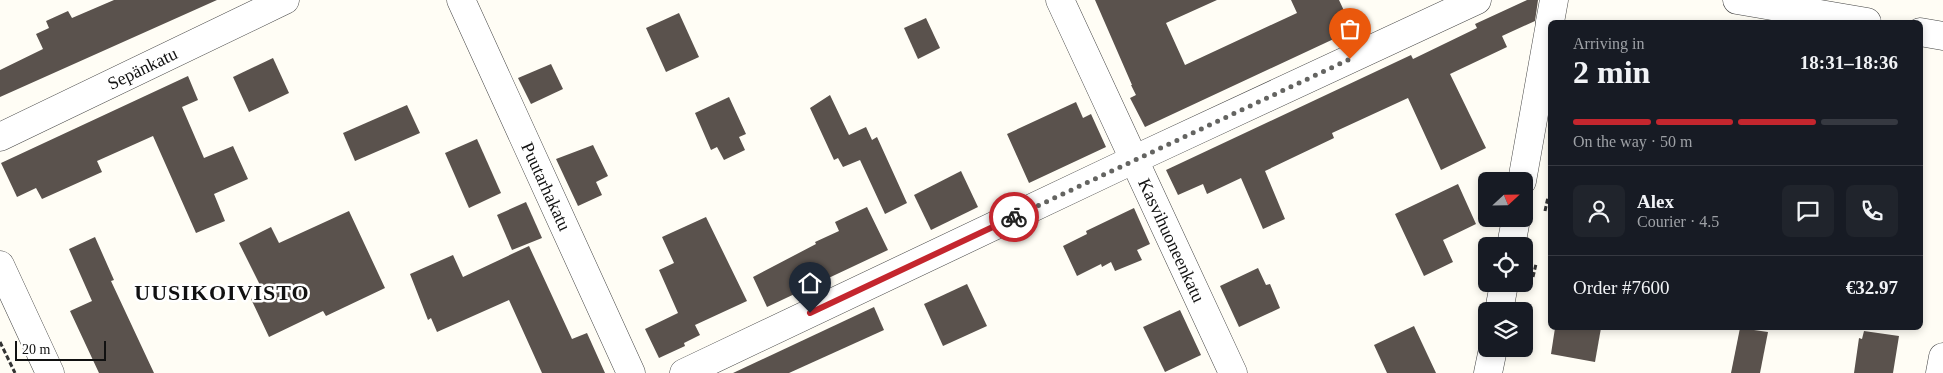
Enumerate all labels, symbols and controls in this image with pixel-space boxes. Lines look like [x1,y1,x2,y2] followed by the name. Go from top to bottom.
[1329,8,1371,59] pin
[1336,15,1364,43] icon: bag
[1573,35,1645,52] text: Arriving in
[104,43,181,94] street label: Sepänkatu
[1800,52,1898,73] text: 18:31–18:36
[1573,54,1650,90] text: 2 min
[1573,133,1693,150] text: On the way · 50 m
[517,139,575,234] street label: Puutarhakatu
[1478,172,1532,228] north arrow
[1478,172,1533,357] map controls
[1134,175,1209,305] street label: Kasvihuoneenkatu
[1573,185,1625,237] button: person
[1782,185,1834,237] button: chat
[1846,185,1898,237] button: phone
[1637,191,1674,212] text: Alex
[989,192,1039,242] courier
[1000,203,1028,231] icon: bike
[1637,213,1719,230] text: Courier · 4.5
[1478,237,1533,292] button: locate
[789,262,831,313] pin
[796,269,824,297] icon: home
[1573,277,1670,298] text: Order #7600
[1846,277,1898,298] text: €32.97
[134,280,310,305] district label: UUSIKOIVISTO
[1478,302,1533,357] button: layers
[15,338,106,361] scale bar
[22,342,50,357] text: 20 m

